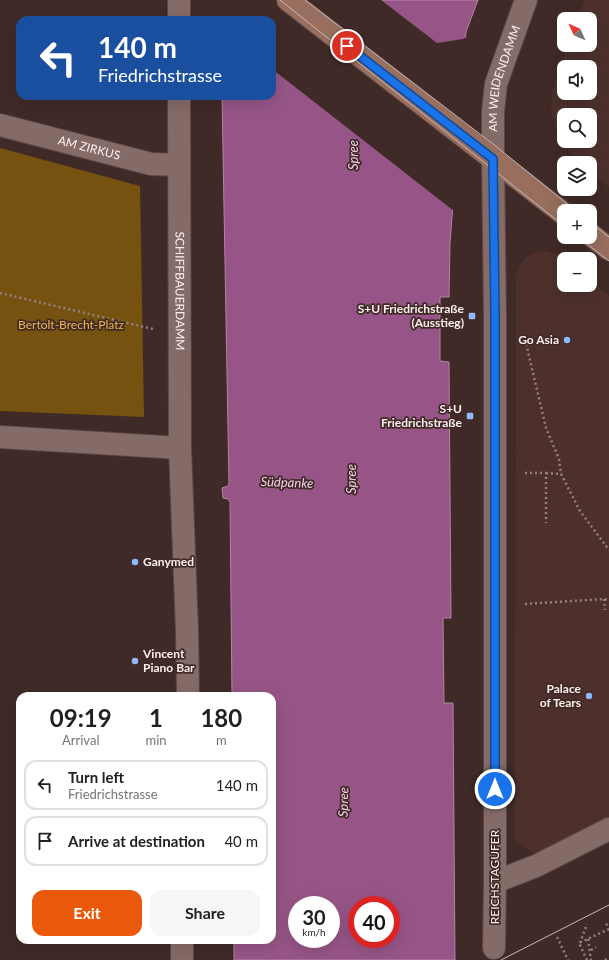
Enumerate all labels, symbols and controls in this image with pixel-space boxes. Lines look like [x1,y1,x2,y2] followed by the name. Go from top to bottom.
[557,12,597,52] north arrow
[557,12,597,292] map controls
[485,23,523,132] street label: AM WEIDENDAMM
[330,29,364,63] pin
[98,30,177,64] text: 140 m
[32,32,84,84] icon: left
[336,35,358,57] icon: arrive
[557,60,597,100] button: sound
[98,64,222,86] text: Friedrichstrasse
[557,108,597,148] button: search
[56,132,122,163] street label: AM ZIRKUS
[345,140,361,170] water label: Spree
[557,156,597,196] button: layers
[557,204,597,244] button: +
[172,232,188,350] street label: SCHIFFBAUERDAMM
[557,252,597,292] button: −
[358,301,465,330] place label: S+U Friedrichstraße (Ausstieg)
[467,311,477,321] marker: S+U Friedrichstraße (Ausstieg)
[18,317,124,332] park label: Bertolt-Brecht-Platz
[518,332,559,347] place label: Go Asia
[562,335,572,345] marker: Go Asia
[381,401,463,430] place label: S+U Friedrichstraße
[465,411,475,421] marker: S+U Friedrichstraße
[343,464,359,494] water label: Spree
[260,473,314,491] water label: Südpanke
[143,554,194,569] place label: Ganymed
[130,557,140,567] marker: Ganymed
[142,646,195,675] place label: Vincent Piano Bar
[130,656,140,666] marker: Vincent Piano Bar
[540,681,582,710] place label: Palace of Tears
[584,691,594,701] marker: Palace of Tears
[50,703,112,732] text: 09:19
[149,703,163,732] text: 1
[200,703,242,732] text: 180
[62,732,99,748] text: Arrival
[146,732,167,748] text: min
[216,732,227,748] text: m
[68,768,124,786] text: Turn left
[474,768,516,810] position arrow
[34,774,56,796] icon: left
[216,776,258,794] text: 140 m
[68,786,158,802] text: Friedrichstrasse
[334,787,352,817] water label: Spree
[487,829,502,924] street label: REICHSTAGUFER
[34,830,56,852] icon: arrive
[68,832,205,850] text: Arrive at destination
[224,832,258,850] text: 40 m
[32,890,142,936] button: Exit
[150,890,260,936] button: Share
[348,896,400,948] speed limit sign: 40
[302,905,326,929] text: 30
[302,926,326,938] text: km/h

